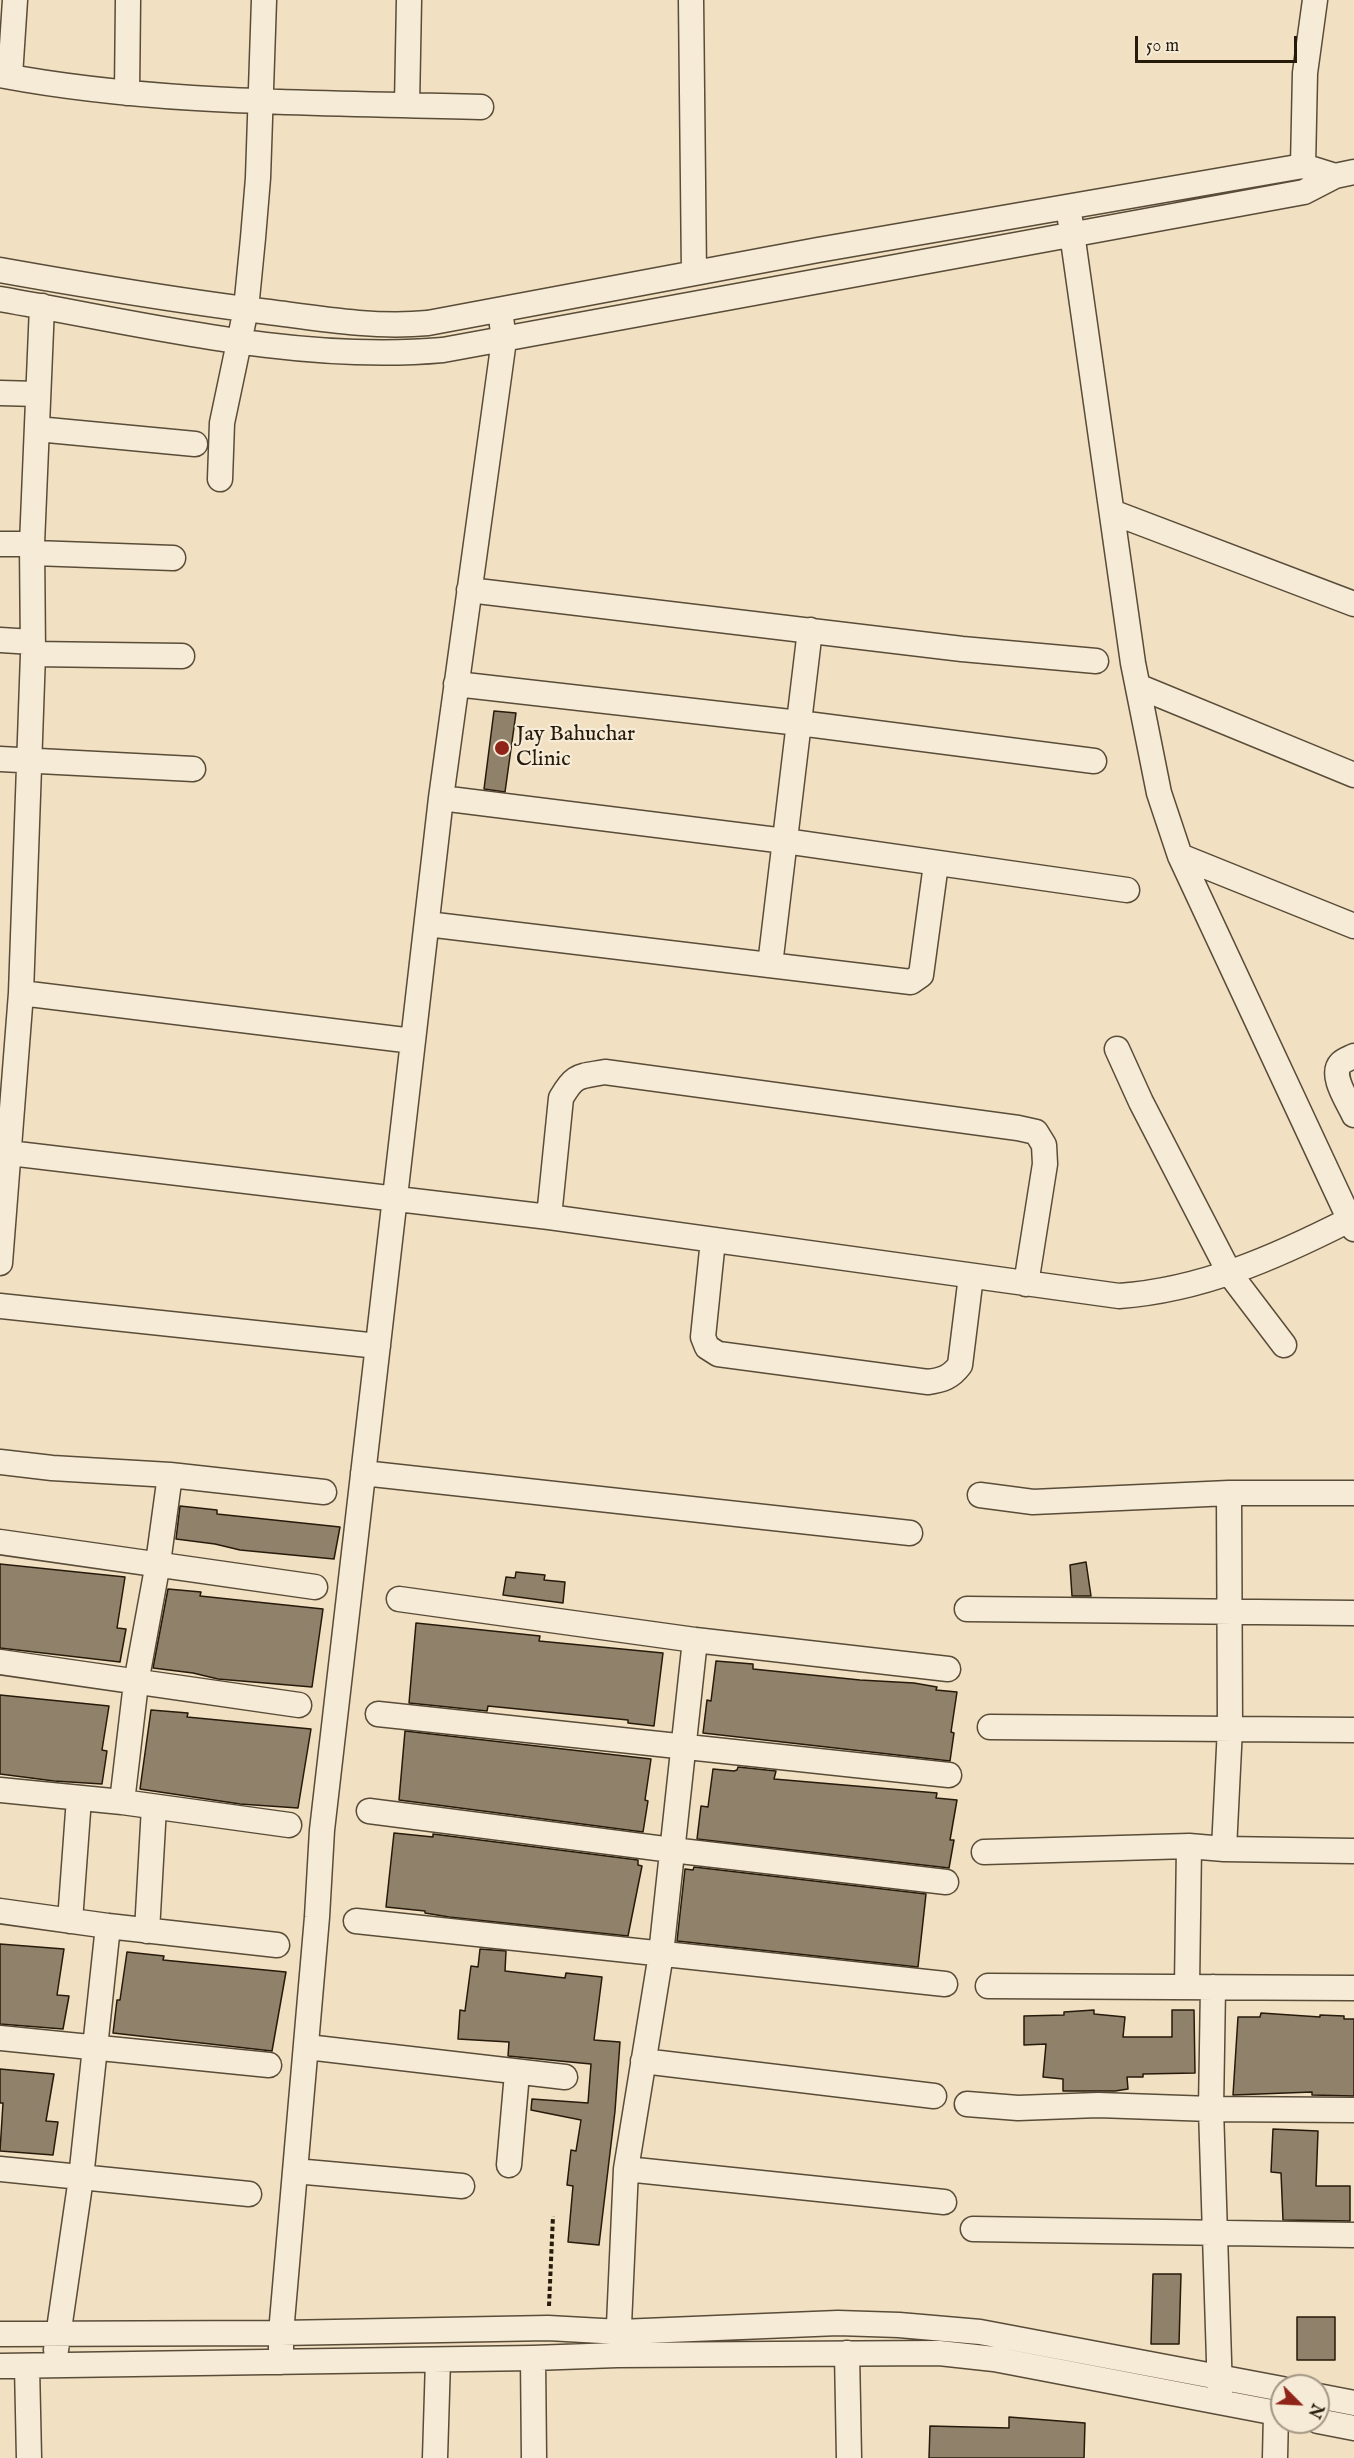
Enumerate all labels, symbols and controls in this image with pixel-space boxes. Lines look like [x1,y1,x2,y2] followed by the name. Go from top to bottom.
[1138,24,1300,62] scale bar
[1146,35,1179,58] text: 50 m
[516,722,635,774] place label: Jay Bahuchar Clinic
[493,739,511,757] marker: Jay Bahuchar Clinic
[1270,2374,1330,2434] north arrow
[1303,2400,1327,2421] text: N

